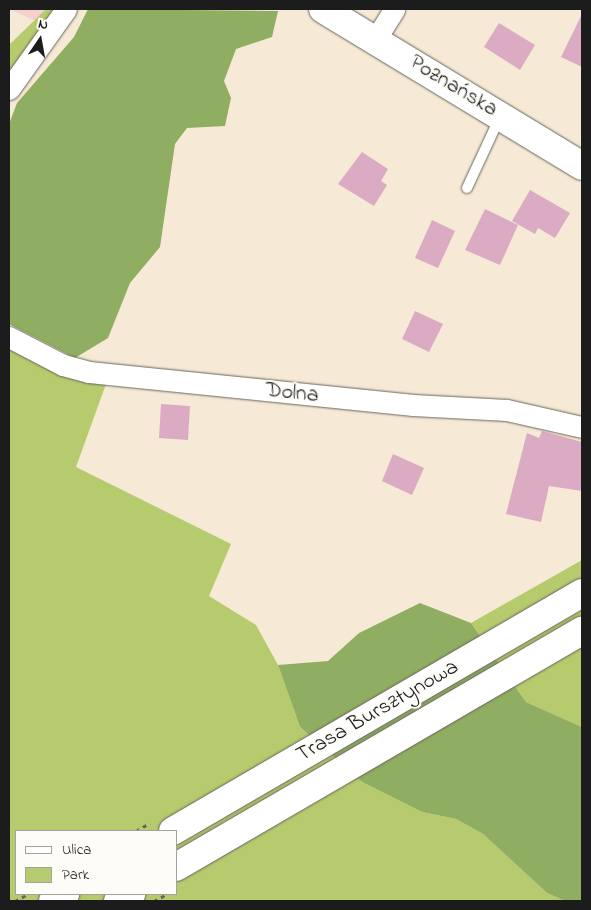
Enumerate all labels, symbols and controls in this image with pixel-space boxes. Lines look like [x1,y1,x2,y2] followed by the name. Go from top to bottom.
[36,14,50,36] text: N
[15,15,65,65] north arrow
[404,50,502,124] street label: Poznańska
[264,378,320,410] street label: Dolna
[292,655,464,769] street label: Trasa Bursztynowa
[15,830,178,895] legend
[62,839,91,861] text: Ulica
[62,864,89,886] text: Park

